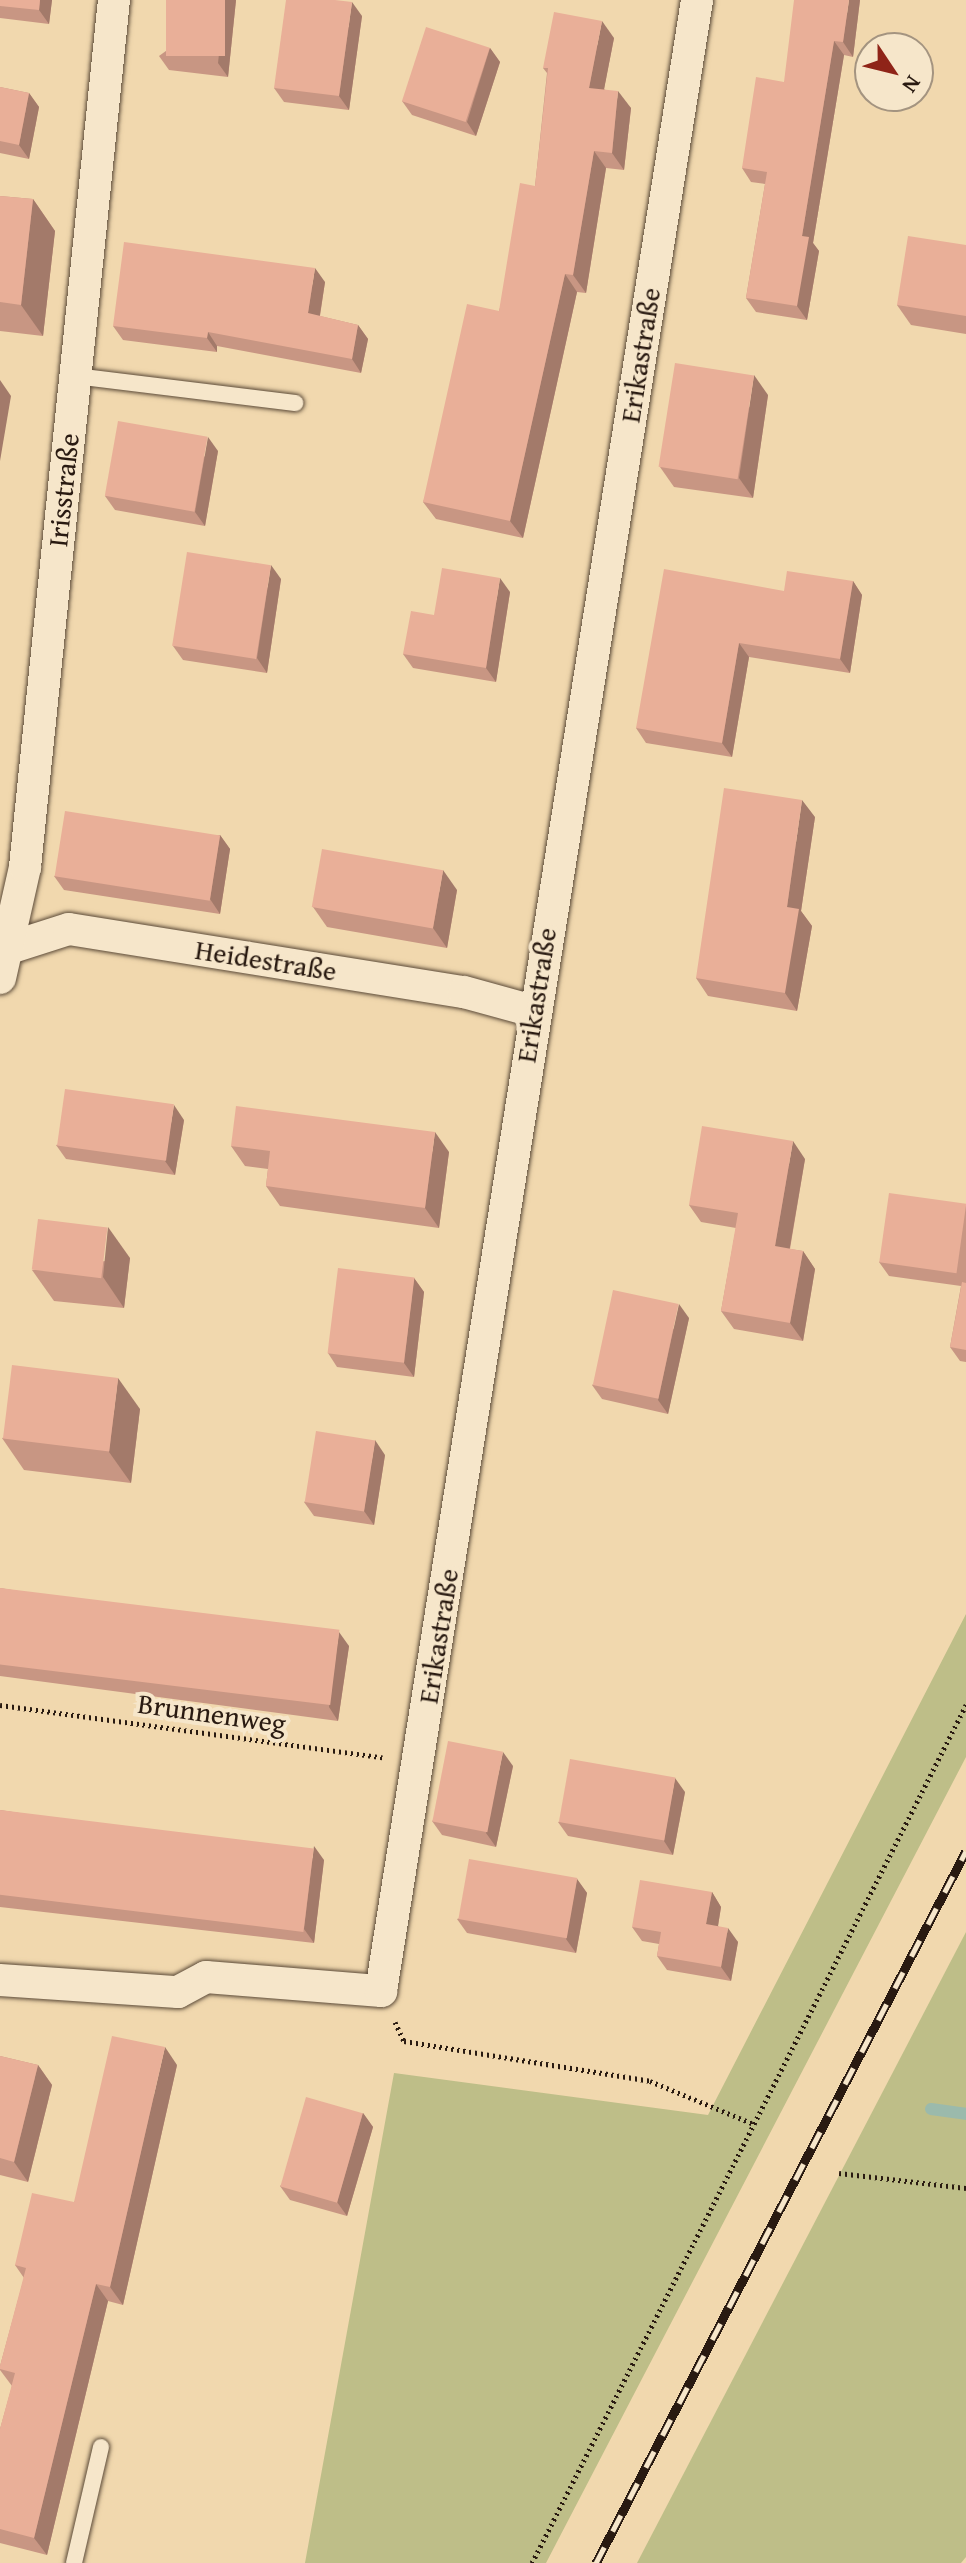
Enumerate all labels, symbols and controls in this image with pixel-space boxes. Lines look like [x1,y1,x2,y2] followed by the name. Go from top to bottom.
[854,32,934,112] north arrow
[895,69,929,100] text: N
[613,285,667,425] street label: Erikastraße
[40,431,86,549] street label: Irisstraße
[509,925,563,1065] street label: Erikastraße
[193,932,339,988] street label: Heidestraße
[411,1566,465,1706] street label: Erikastraße
[136,1686,288,1740] street label: Brunnenweg

